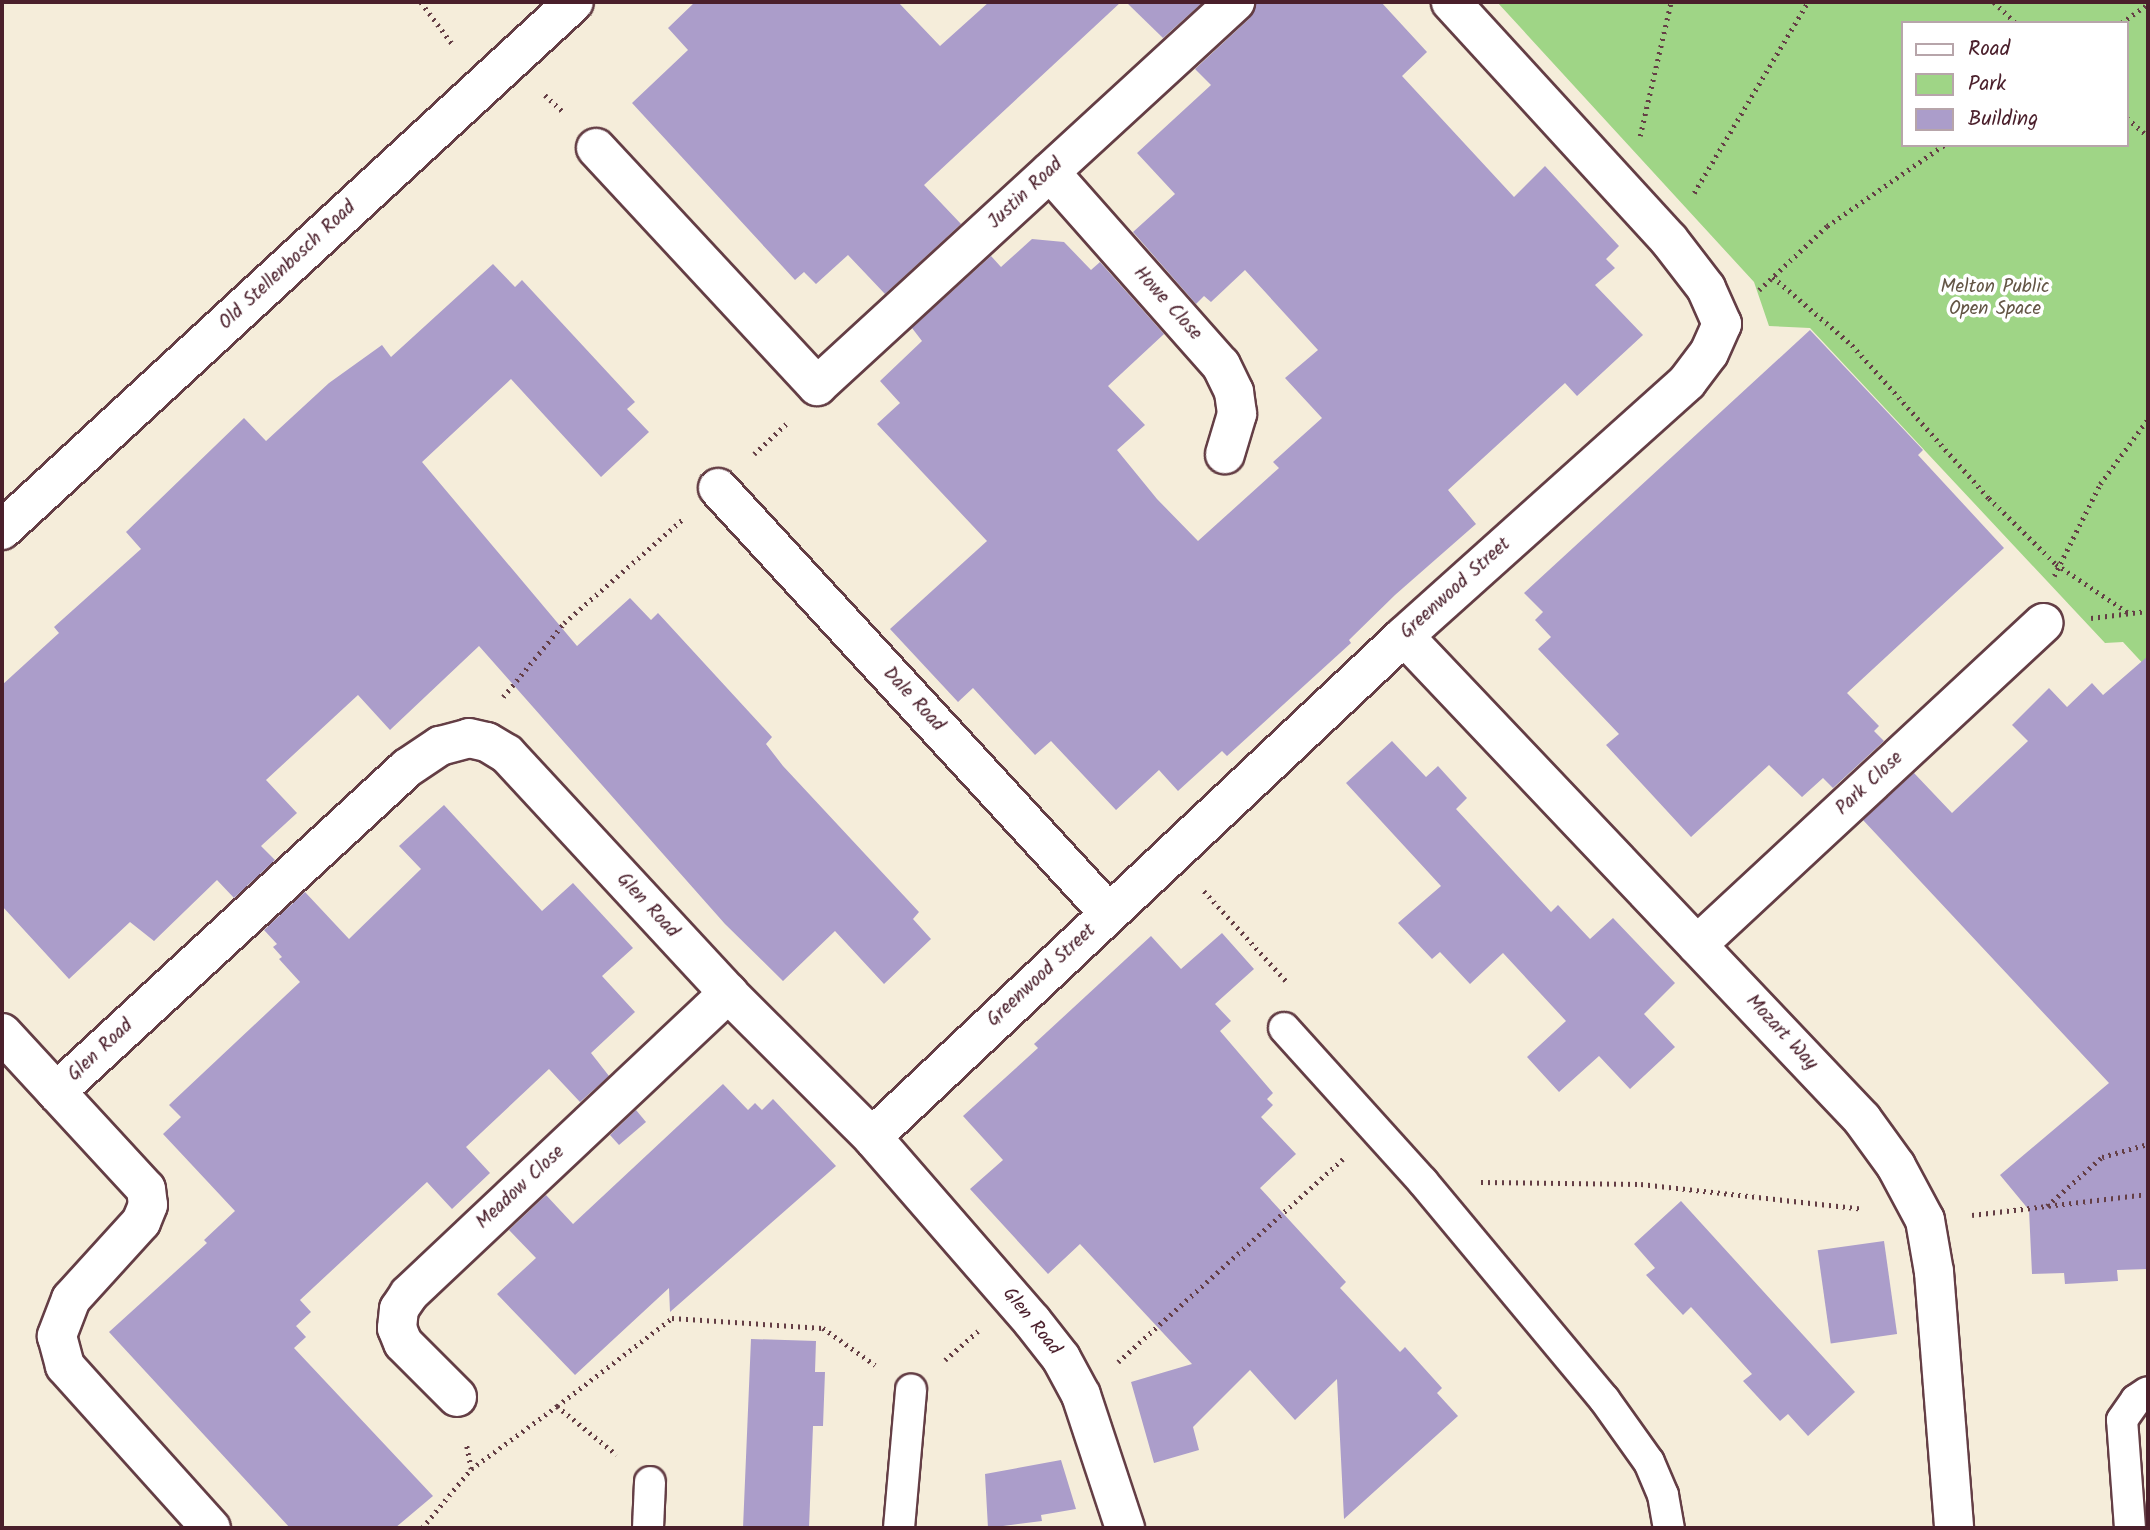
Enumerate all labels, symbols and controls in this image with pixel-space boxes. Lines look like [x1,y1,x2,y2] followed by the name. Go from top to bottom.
[1902,21,2129,147] legend
[1968,33,2010,66] text: Road
[1968,68,2006,101] text: Park
[1968,103,2038,136] text: Building
[984,154,1068,234] street label: Justin Road
[215,197,361,335] street label: Old Stellenbosch Road
[1128,262,1206,346] street label: Howe Close
[1941,277,2049,321] park label: Melton Public Open Space
[1396,534,1516,644] street label: Greenwood Street
[877,663,949,737] street label: Dale Road
[1832,747,1908,821] street label: Park Close
[611,869,683,943] street label: Glen Road
[983,920,1101,1032] street label: Greenwood Street
[1740,991,1822,1075] street label: Mozart Way
[64,1015,138,1087] street label: Glen Road
[472,1141,570,1235] street label: Meadow Close
[997,1283,1065,1361] street label: Glen Road

